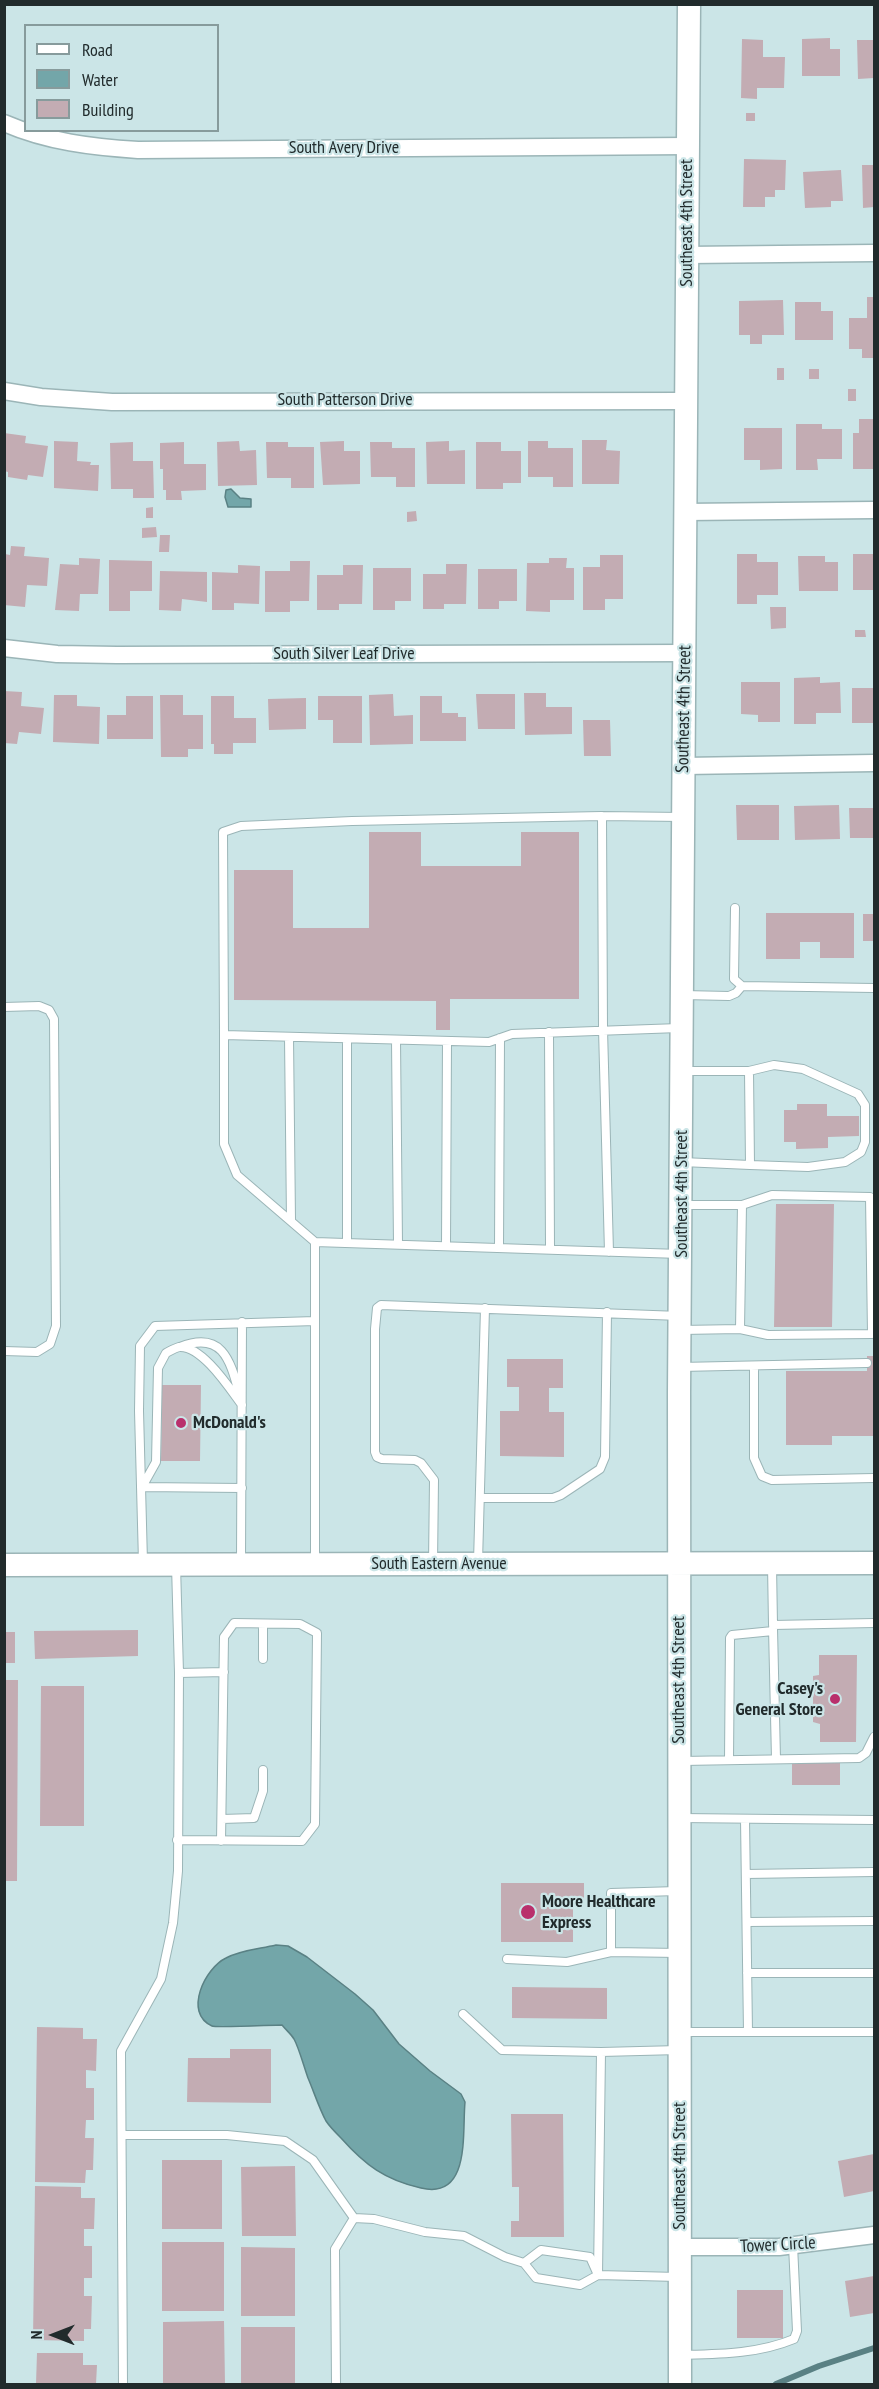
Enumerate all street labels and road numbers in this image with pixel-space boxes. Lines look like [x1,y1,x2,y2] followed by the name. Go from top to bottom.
[289,137,399,159] street label: South Avery Drive
[676,159,698,287] street label: Southeast 4th Street
[277,389,413,411] street label: South Patterson Drive
[273,643,415,665] street label: South Silver Leaf Drive
[672,645,696,773] street label: Southeast 4th Street
[671,1130,693,1258] street label: Southeast 4th Street
[371,1553,507,1575] street label: South Eastern Avenue
[668,1616,690,1744] street label: Southeast 4th Street
[669,2102,691,2230] street label: Southeast 4th Street
[740,2232,816,2258] street label: Tower Circle

